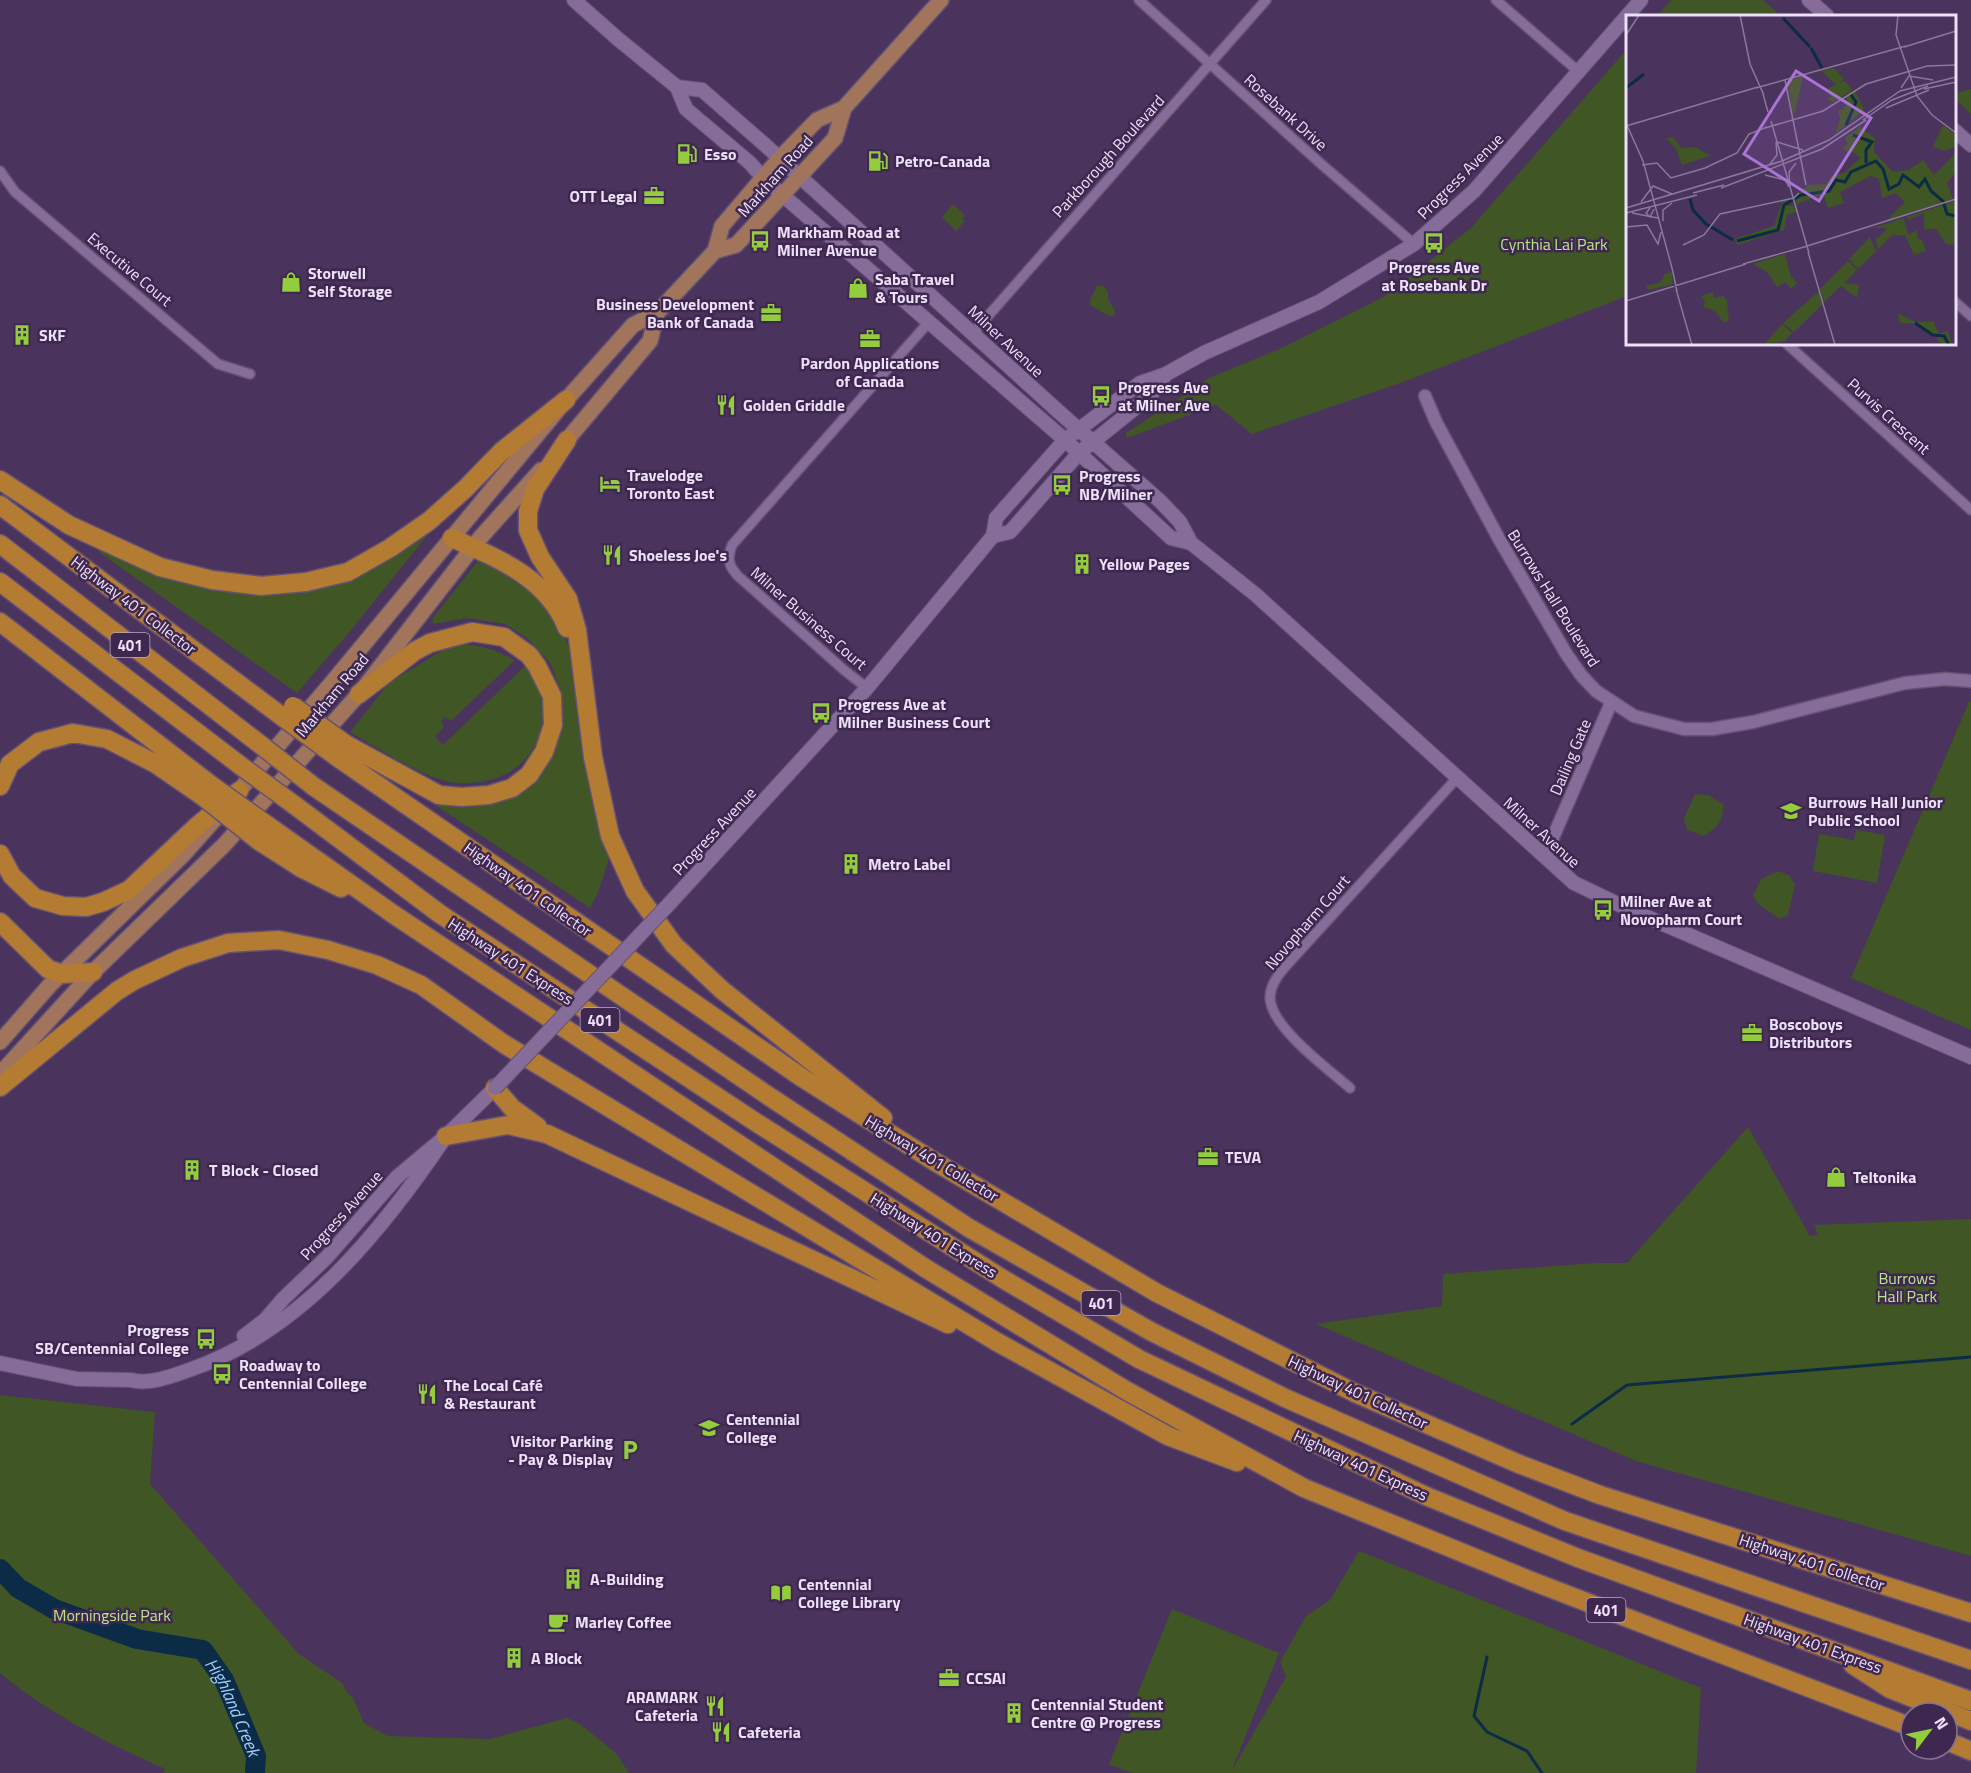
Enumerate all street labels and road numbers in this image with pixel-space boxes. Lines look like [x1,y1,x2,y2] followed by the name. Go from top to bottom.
[1239,68,1333,156] street label: Rosebank Drive
[1046,89,1170,223] street label: Parkborough Boulevard
[1411,127,1509,225] street label: Progress Avenue
[732,130,818,222] street label: Markham Road
[82,226,178,312] street label: Executive Court
[963,299,1049,383] street label: Milner Avenue
[1842,372,1936,460] street label: Purvis Crescent
[1502,525,1606,671] street label: Burrows Hall Boulevard
[68,552,200,658] street label: Highway 401 Collector
[746,561,873,676] street label: Milner Business Court
[110,633,150,657] road number: 401
[290,648,374,742] street label: Markham Road
[1543,715,1597,799] street label: Dailing Gate
[667,781,761,881] street label: Progress Avenue
[1498,791,1586,873] street label: Milner Avenue
[459,836,597,943] street label: Highway 401 Collector
[1259,869,1355,975] street label: Novopharm Court
[443,911,579,1011] street label: Highway 401 Express
[580,1008,620,1032] road number: 401
[861,1109,1004,1208] street label: Highway 401 Collector
[294,1165,388,1265] street label: Progress Avenue
[866,1186,1002,1284] street label: Highway 401 Express
[1082,1291,1120,1315] road number: 401
[1284,1349,1432,1435] street label: Highway 401 Collector
[1290,1423,1432,1507] street label: Highway 401 Express
[1736,1527,1888,1597] street label: Highway 401 Collector
[1586,1598,1626,1622] road number: 401
[1740,1607,1886,1679] street label: Highway 401 Express

